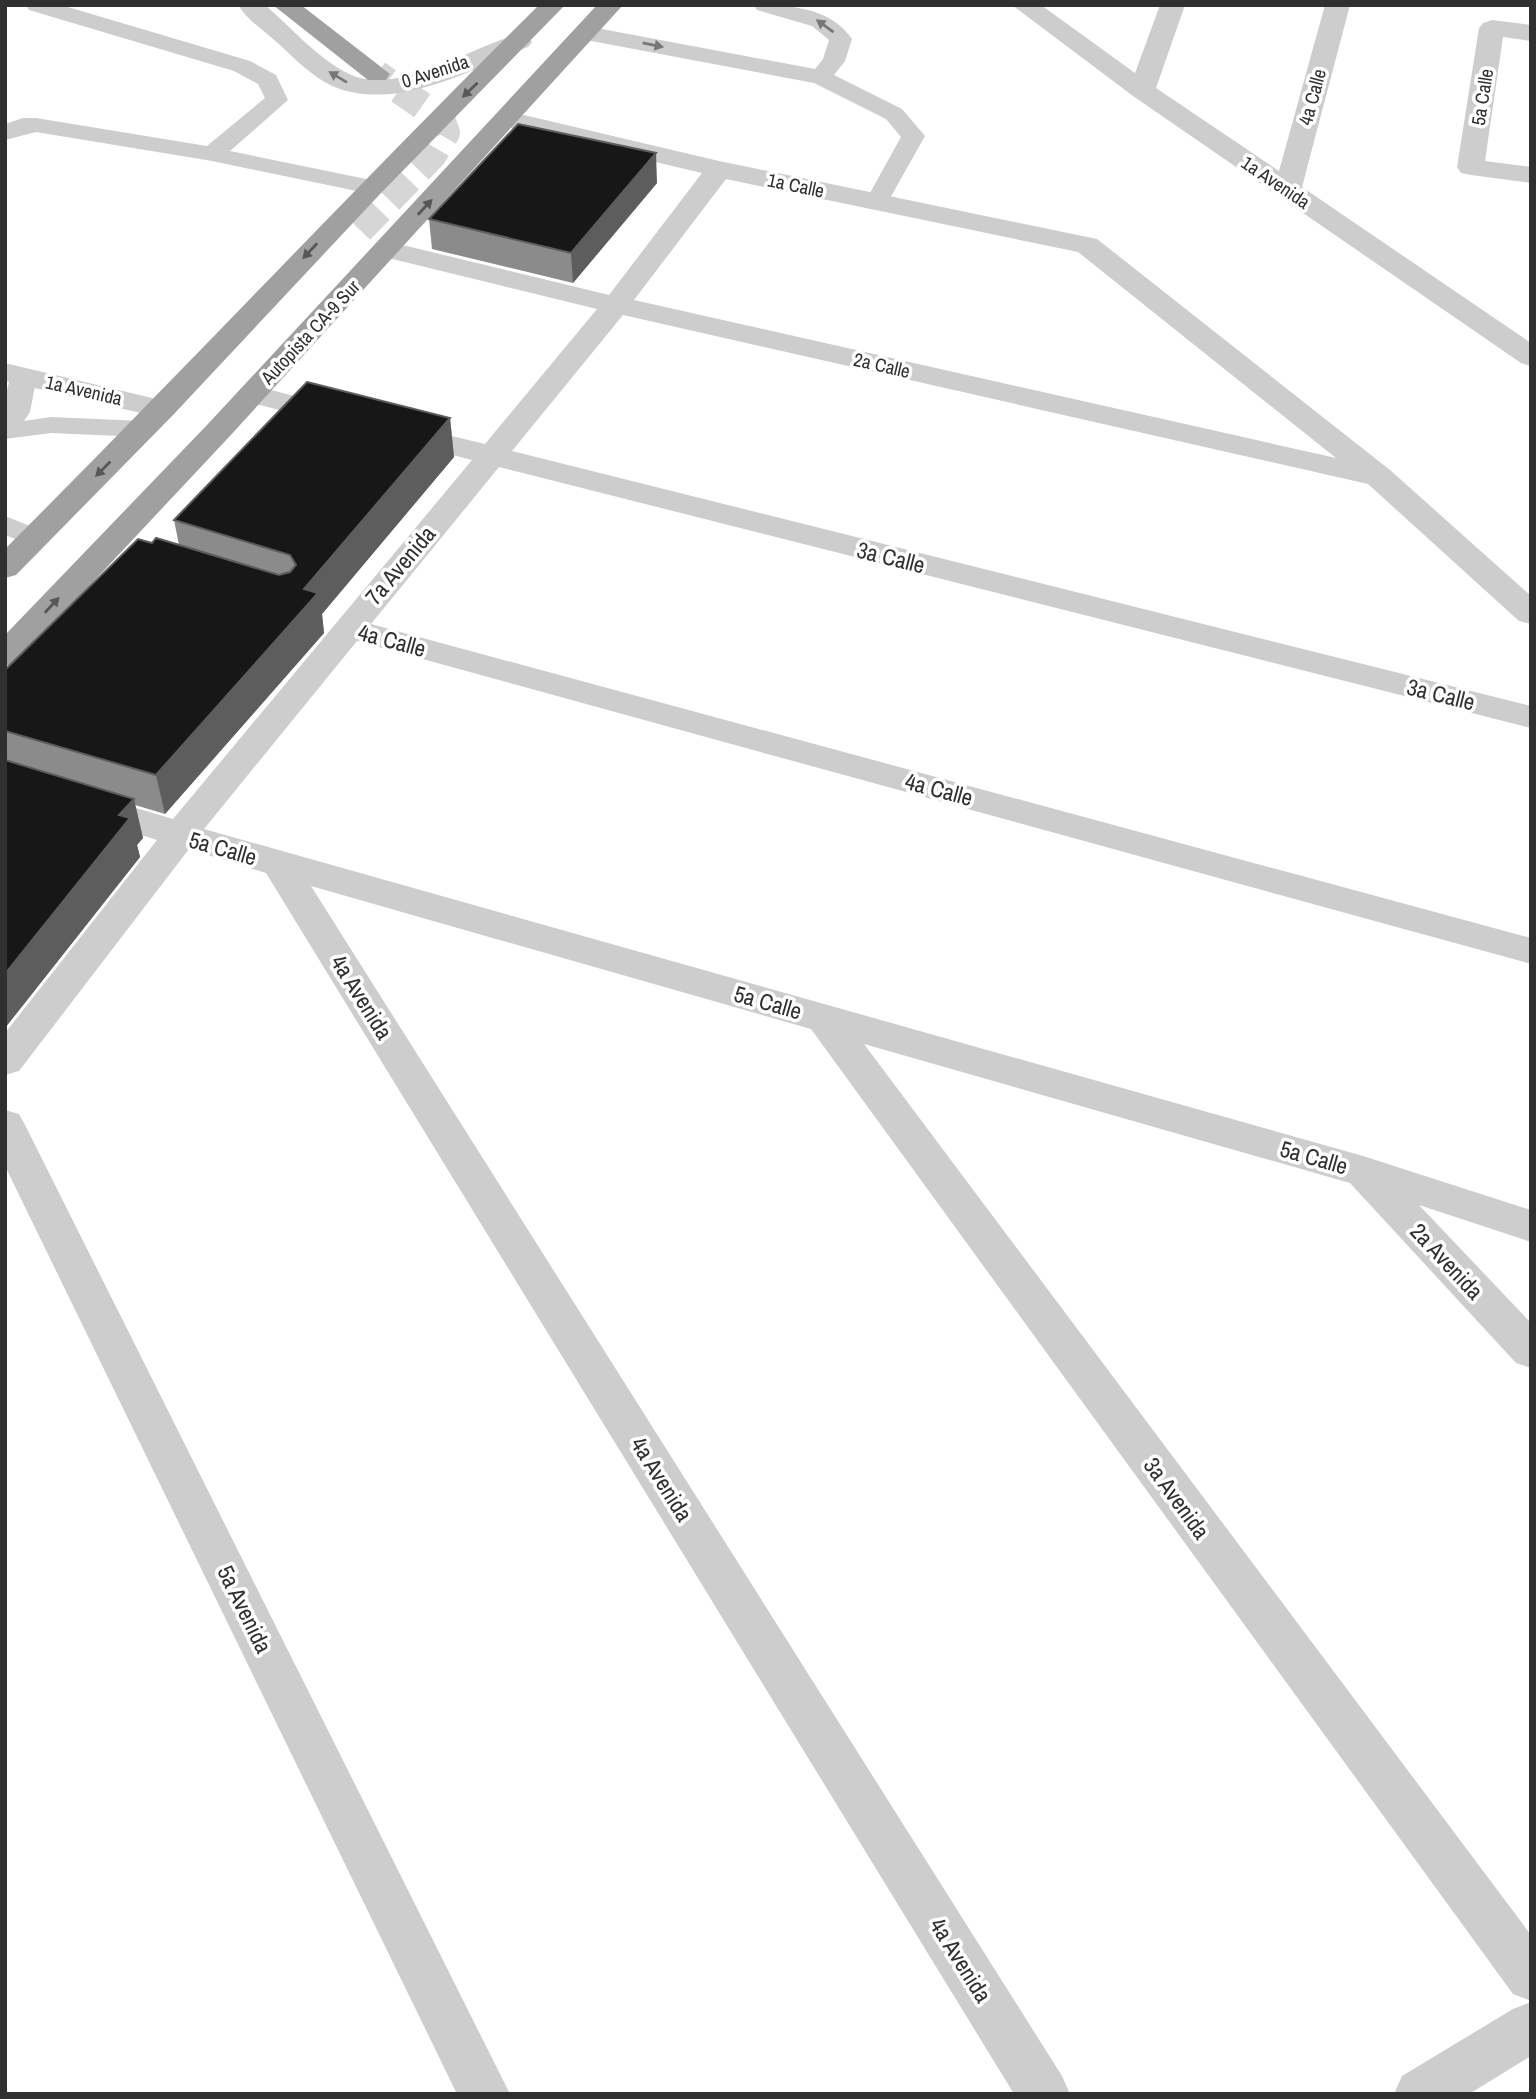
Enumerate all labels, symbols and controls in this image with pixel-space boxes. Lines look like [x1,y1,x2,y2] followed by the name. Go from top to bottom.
[816,19,834,33] one-way arrow
[642,40,664,51] one-way arrow
[398,48,472,94] street label: 0 Avenida
[1292,66,1332,128] street label: 4a Calle
[1465,67,1499,127] street label: 5a Calle
[329,71,348,84] one-way arrow
[462,81,479,98] one-way arrow
[1237,149,1316,215] street label: 1a Avenida
[765,166,827,204] street label: 1a Calle
[417,199,433,216] one-way arrow
[303,242,319,259] one-way arrow
[254,273,366,391] street label: Autopista CA-9 Sur
[851,346,913,384] street label: 2a Calle
[43,369,125,411] street label: 1a Avenida
[94,461,111,478] one-way arrow
[358,519,442,611] street label: 7a Avenida
[854,534,928,580] street label: 3a Calle
[44,597,60,614] one-way arrow
[355,616,429,664] street label: 4a Calle
[1404,671,1478,717] street label: 3a Calle
[902,765,976,813] street label: 4a Calle
[185,824,261,872] street label: 5a Calle
[324,949,400,1046] street label: 4a Avenida
[730,978,806,1026] street label: 5a Calle
[1276,1133,1352,1181] street label: 5a Calle
[1404,1216,1491,1306] street label: 2a Avenida
[624,1431,700,1528] street label: 4a Avenida
[1137,1451,1217,1546] street label: 3a Avenida
[210,1560,280,1659] street label: 5a Avenida
[923,1912,999,2009] street label: 4a Avenida

